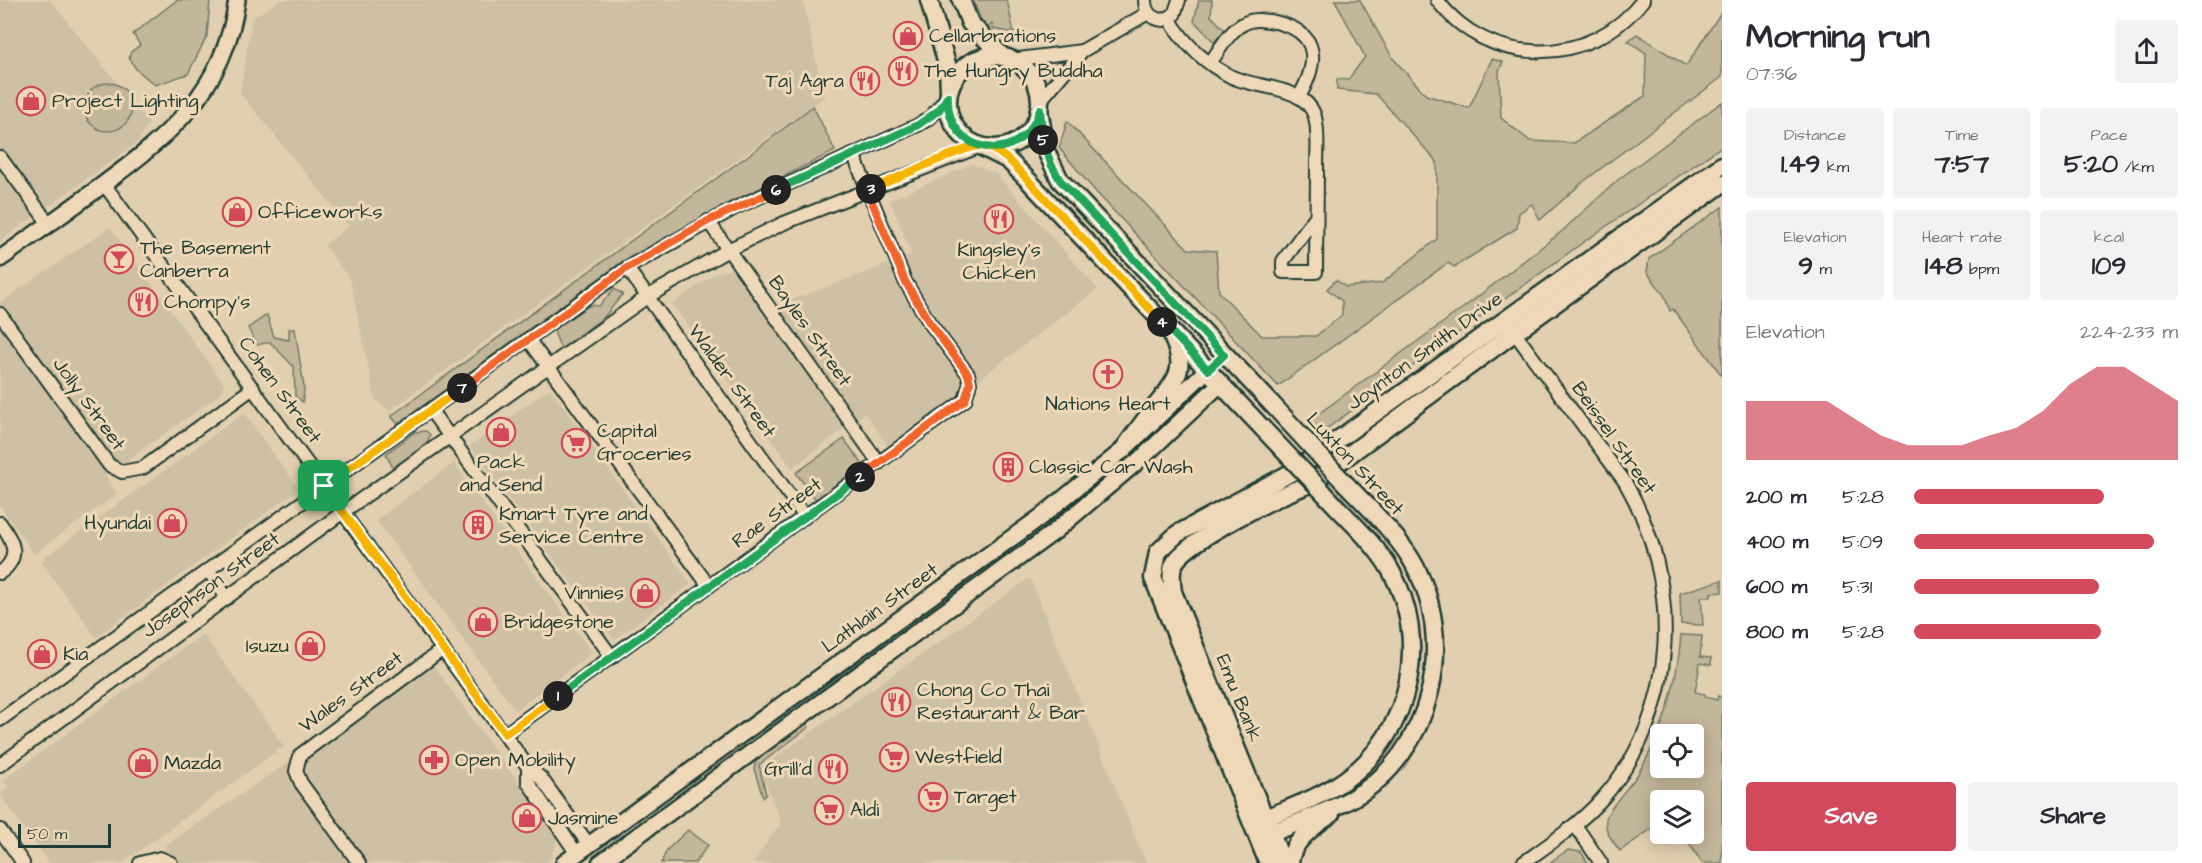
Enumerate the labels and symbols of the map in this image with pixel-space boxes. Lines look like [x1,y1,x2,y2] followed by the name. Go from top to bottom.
[892,20,924,52] shop icon: Cellarbrations
[929,22,1056,50] place label: Cellarbrations
[887,55,919,87] restaurant icon: The Hungry Buddha
[924,57,1103,86] place label: The Hungry Buddha
[849,65,881,97] restaurant icon: Taj Agra
[765,67,844,96] place label: Taj Agra
[15,85,47,117] shop icon: Project Lighting
[52,87,199,116] place label: Project Lighting
[1028,125,1058,155] pin: 5
[856,174,886,204] pin: 3
[761,175,791,205] pin: 6
[221,196,253,228] shop icon: Officeworks
[258,198,382,226] place label: Officeworks
[983,203,1015,235] restaurant icon: Kingsley's Chicken
[140,234,271,285] place label: The Basement Canberra
[957,236,1041,287] place label: Kingsley's Chicken
[103,243,135,275] bar icon: The Basement Canberra
[761,270,858,392] street label: Bayles Street
[1342,285,1509,418] street label: Joynton Smith Drive
[127,286,159,318] restaurant icon: Chompy's
[164,288,250,317] place label: Chompy's
[1147,307,1177,337] pin: 4
[681,319,783,443] street label: Walder Street
[232,331,328,449] street label: Cohen Street
[45,352,132,457] street label: Jolly Street
[1092,358,1124,390] church icon: Nations Heart
[447,373,477,403] pin: 7
[1565,376,1663,500] street label: Beissel Street
[1045,390,1171,418] place label: Nations Heart
[1300,406,1410,522] street label: Luxton Street
[485,416,517,448] shop icon: Pack and Send
[597,417,692,468] place label: Capital Groceries
[560,427,592,459] supermarket icon: Capital Groceries
[460,448,542,499] place label: Pack and Send
[992,451,1024,483] building icon: Classic Car Wash
[1029,453,1193,481] place label: Classic Car Wash
[298,460,349,511] pin
[845,462,875,492] pin: 2
[726,471,828,555] street label: Rae Street
[499,500,648,551] place label: Kmart Tyre and Service Centre
[156,507,188,539] shop icon: Hyundai
[84,509,151,538] place label: Hyundai
[462,509,494,541] building icon: Kmart Tyre and Service Centre
[136,525,286,645] street label: Josephson Street
[816,556,944,660] street label: Lathlain Street
[629,577,661,609] shop icon: Vinnies
[565,579,624,607] place label: Vinnies
[467,606,499,638] shop icon: Bridgestone
[504,608,614,637] place label: Bridgestone
[294,630,326,662] shop icon: Isuzu
[246,632,289,660] place label: Isuzu
[26,638,58,670] shop icon: Kia
[63,640,88,668] place label: Kia
[293,645,409,739] street label: Wales Street
[1209,650,1269,746] street label: Emu Bank
[917,676,1085,727] place label: Chong Co Thai Restaurant & Bar
[543,681,573,711] pin: 1
[880,686,912,718] restaurant icon: Chong Co Thai Restaurant & Bar
[878,741,910,773] supermarket icon: Westfield
[915,743,1002,771] place label: Westfield
[418,744,450,776] pharmacy icon: Open Mobility
[455,746,576,775] place label: Open Mobility
[127,747,159,779] shop icon: Mazda
[164,749,221,777] place label: Mazda
[817,753,849,785] restaurant icon: Grill'd
[764,755,812,783] place label: Grill'd
[917,781,949,813] supermarket icon: Target
[954,783,1017,812] place label: Target
[813,794,845,826] supermarket icon: Aldi
[850,796,879,824] place label: Aldi
[511,802,543,834] shop icon: Jasmine
[548,804,618,832] place label: Jasmine
[18,821,111,848] scale bar

